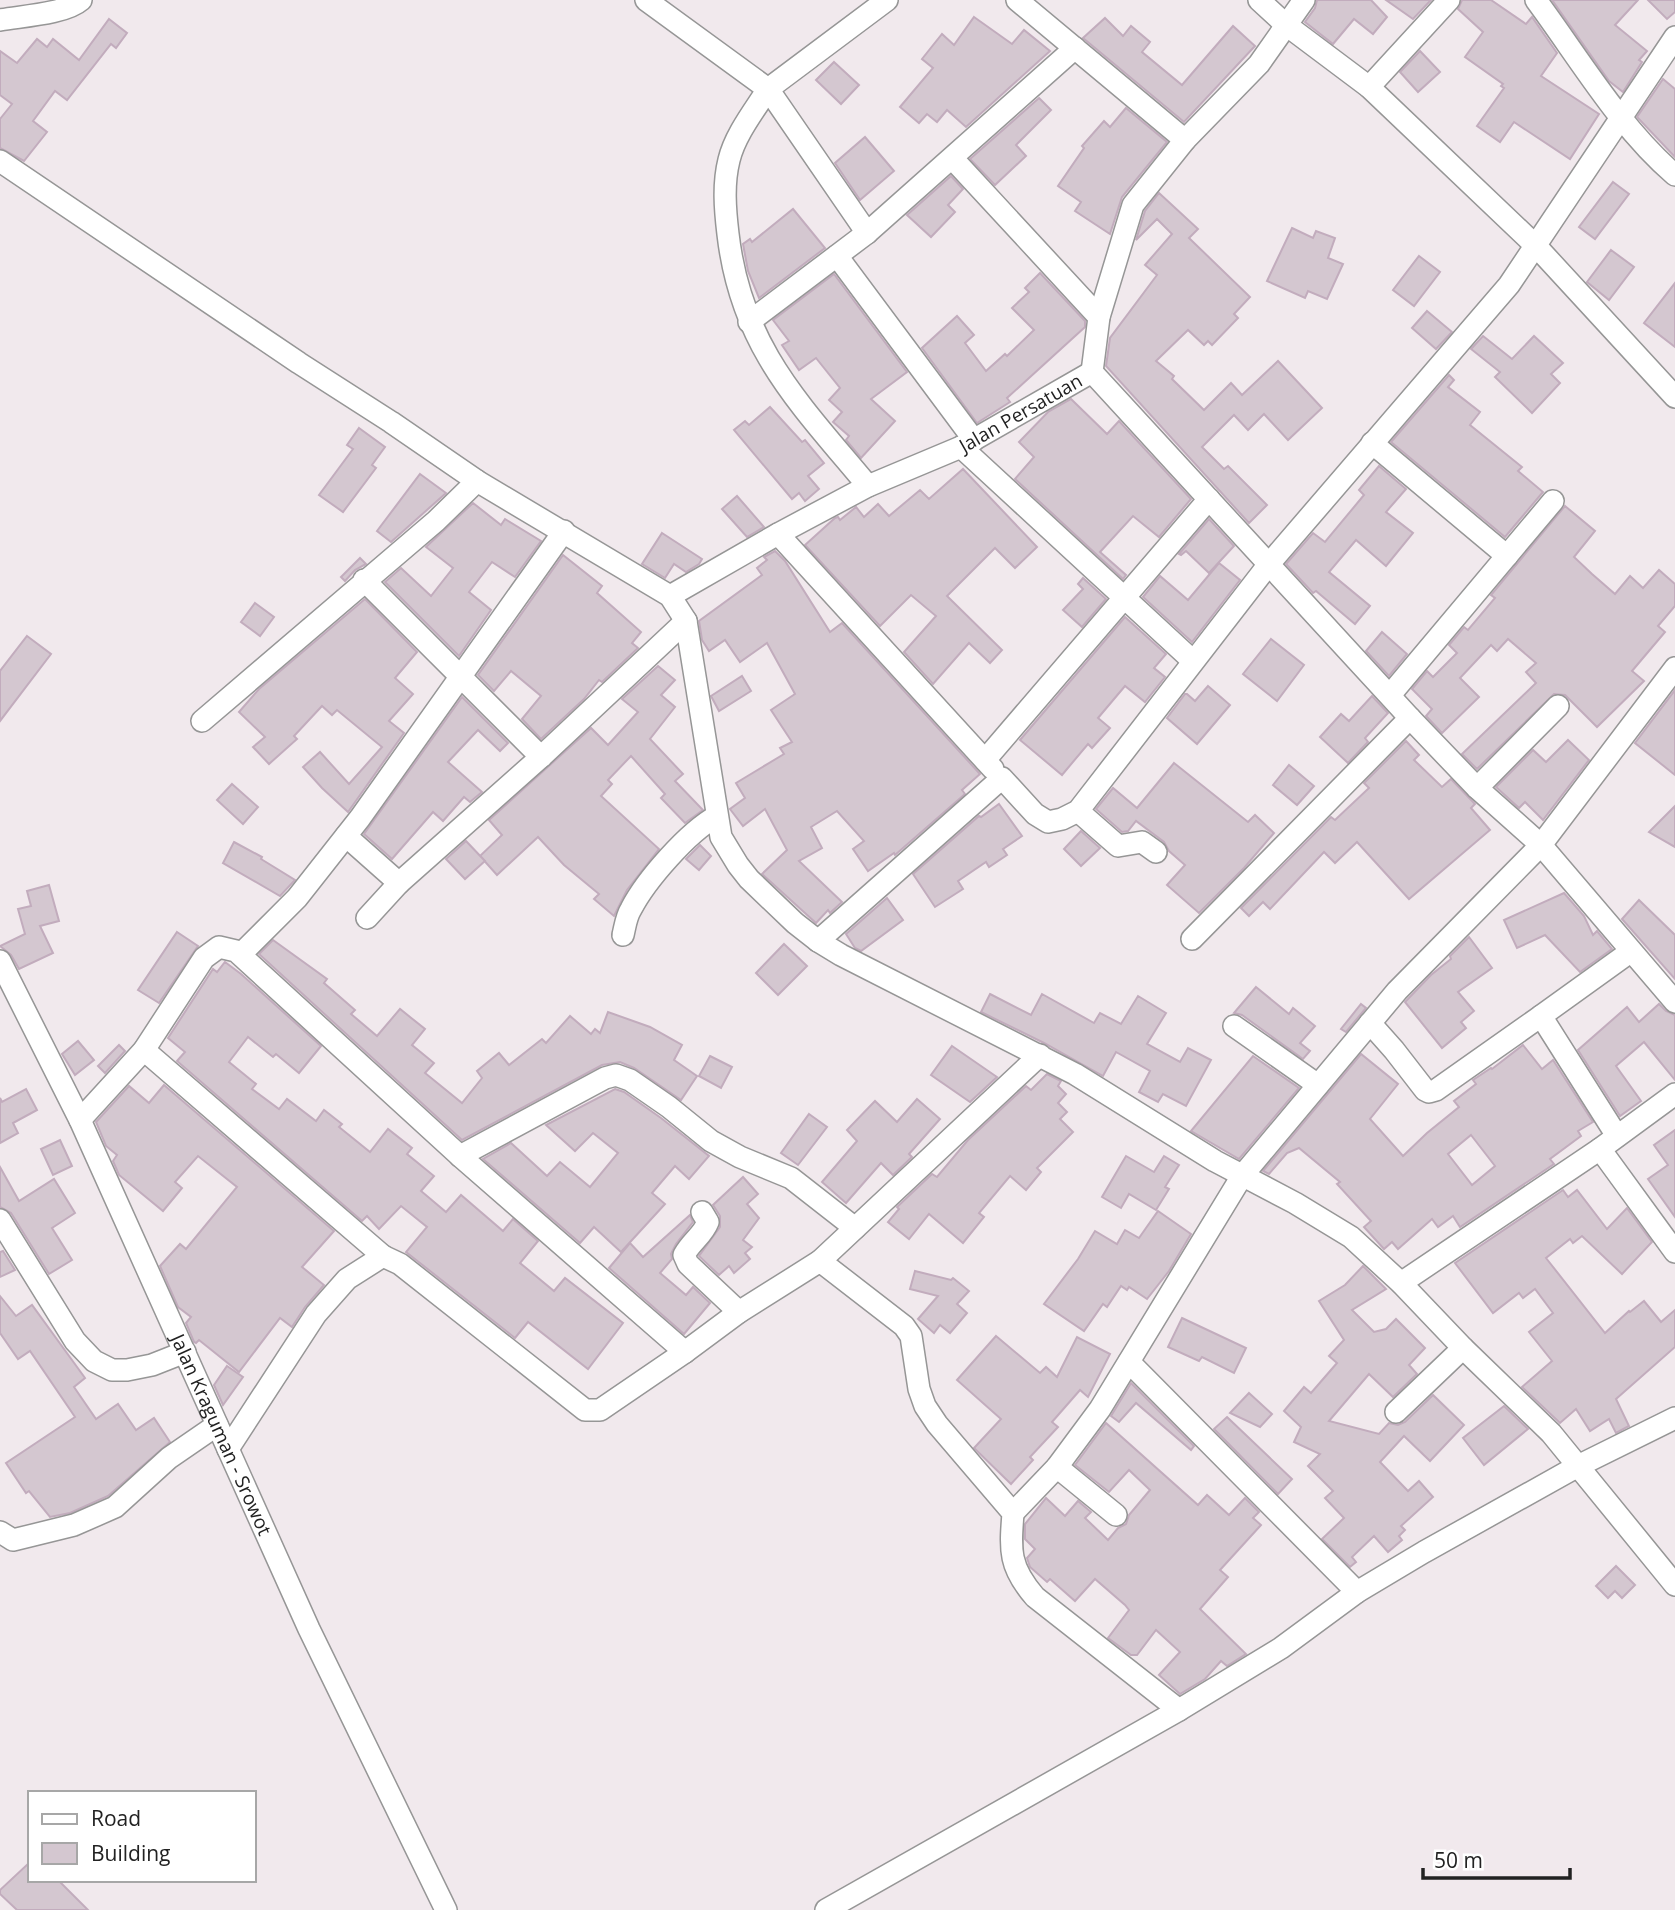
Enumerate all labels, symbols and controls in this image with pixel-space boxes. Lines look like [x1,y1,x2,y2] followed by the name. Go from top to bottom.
[953,367,1087,459] street label: Jalan Persatuan
[164,1328,278,1540] street label: Jalan Kraguman - Srowot
[28,1791,256,1882] legend
[91,1804,141,1832] text: Road
[1423,1836,1570,1880] scale bar
[91,1839,170,1867] text: Building
[1434,1846,1483,1874] text: 50 m

